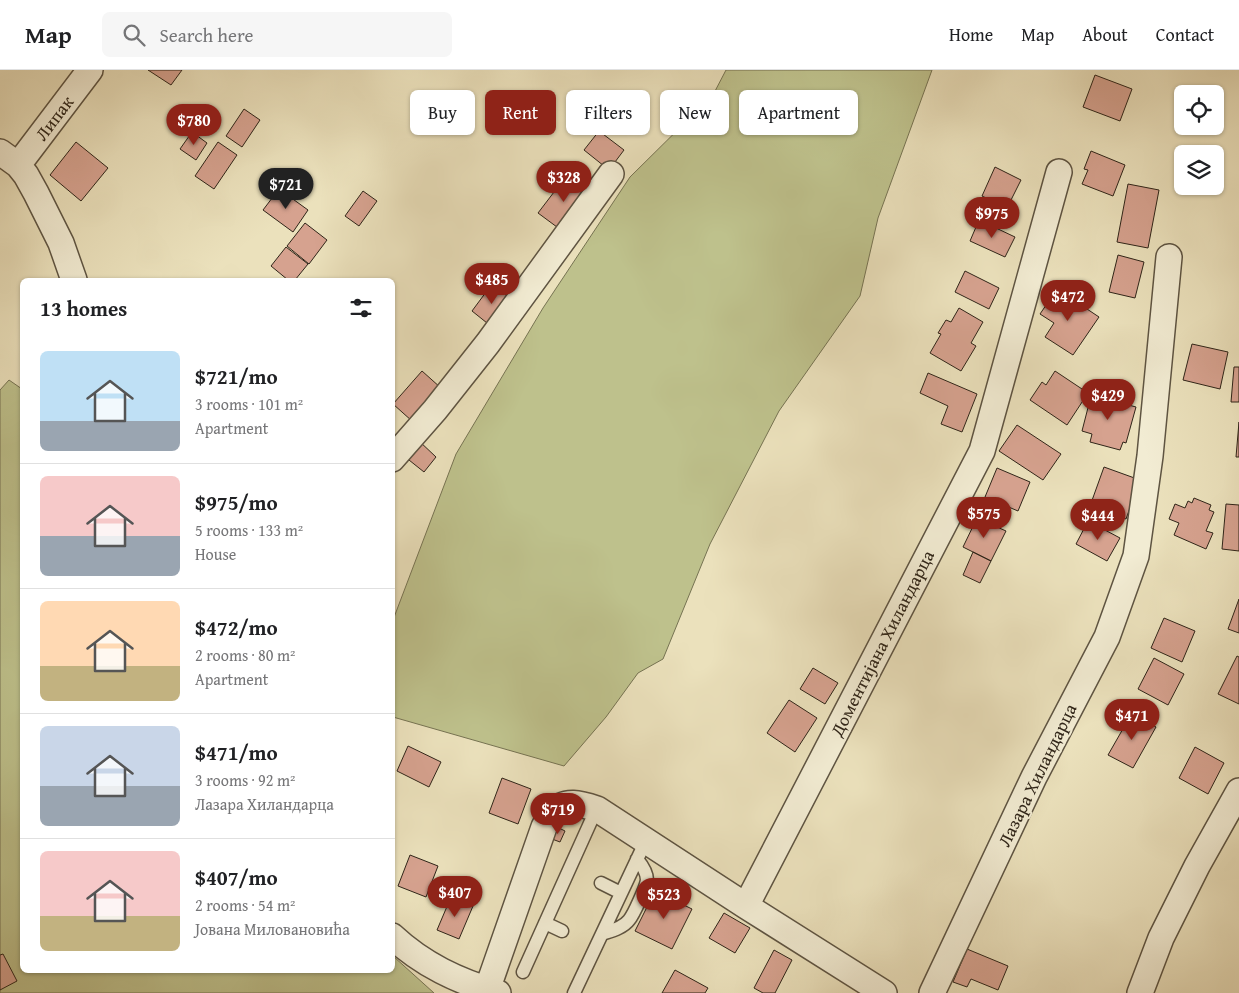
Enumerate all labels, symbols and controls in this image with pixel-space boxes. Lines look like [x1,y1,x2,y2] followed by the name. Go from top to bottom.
[102,12,452,57] search box
[25,17,72,52] text: Map
[120,21,148,49] icon: search
[160,21,253,49] text: Search here
[949,21,993,48] text: Home
[1021,21,1054,48] text: Map
[1082,21,1128,48] text: About
[1156,21,1214,48] text: Contact
[1174,85,1224,195] map controls
[1174,85,1224,135] button: locate
[28,89,80,146] street label: Липак
[410,90,475,135] chip: Buy
[485,90,556,135] chip: Rent
[566,90,650,135] chip: Filters
[660,90,729,135] chip: New
[739,90,858,135] chip: Apartment
[164,104,224,146] pin: $780
[177,108,211,132] text: $780
[1174,145,1224,195] button: layers
[534,160,594,203] pin: $328
[547,165,581,189] text: $328
[256,168,316,210] pin: $721
[269,172,303,196] text: $721
[962,196,1022,239] pin: $975
[975,201,1009,225] text: $975
[462,262,522,305] pin: $485
[475,267,509,291] text: $485
[1038,280,1098,322] pin: $472
[1051,284,1085,308] text: $472
[40,293,127,324] text: 13 homes
[347,294,375,322] icon: filters
[195,361,278,392] text: $721/mo
[80,371,140,431] icon: home
[1078,378,1138,421] pin: $429
[1091,383,1125,407] text: $429
[195,392,303,416] text: 3 rooms · 101 m²
[195,416,268,440] text: Apartment
[195,487,278,518] text: $975/mo
[80,496,140,556] icon: home
[954,496,1014,539] pin: $575
[1068,498,1128,541] pin: $444
[967,501,1001,525] text: $575
[1081,503,1115,527] text: $444
[195,518,303,542] text: 5 rooms · 133 m²
[195,542,236,566] text: House
[823,545,941,742] street label: Доментијана Хиландарца
[195,612,278,643] text: $472/mo
[80,621,140,681] icon: home
[195,643,295,667] text: 2 rooms · 80 m²
[195,667,268,691] text: Apartment
[991,698,1084,851] street label: Лазара Хиландарца
[1102,698,1162,741] pin: $471
[1115,703,1149,727] text: $471
[195,737,278,768] text: $471/mo
[80,746,140,806] icon: home
[195,768,295,792] text: 3 rooms · 92 m²
[195,792,334,816] text: Лазара Хиландарца
[528,792,588,835] pin: $719
[541,797,575,821] text: $719
[195,862,278,893] text: $407/mo
[80,871,140,931] icon: home
[425,876,485,918] pin: $407
[634,878,694,920] pin: $523
[438,880,472,904] text: $407
[647,882,681,906] text: $523
[195,893,295,917] text: 2 rooms · 54 m²
[195,917,350,941] text: Јована Миловановића

